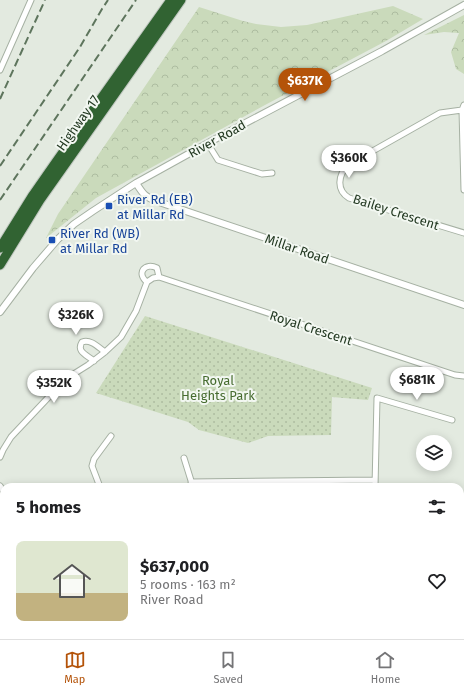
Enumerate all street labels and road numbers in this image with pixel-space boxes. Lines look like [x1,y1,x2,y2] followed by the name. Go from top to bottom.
[53,92,103,154] street label: Highway 17
[186,117,248,161] street label: River Road
[351,191,441,233] street label: Bailey Crescent
[263,231,331,267] street label: Millar Road
[268,308,354,348] street label: Royal Crescent

